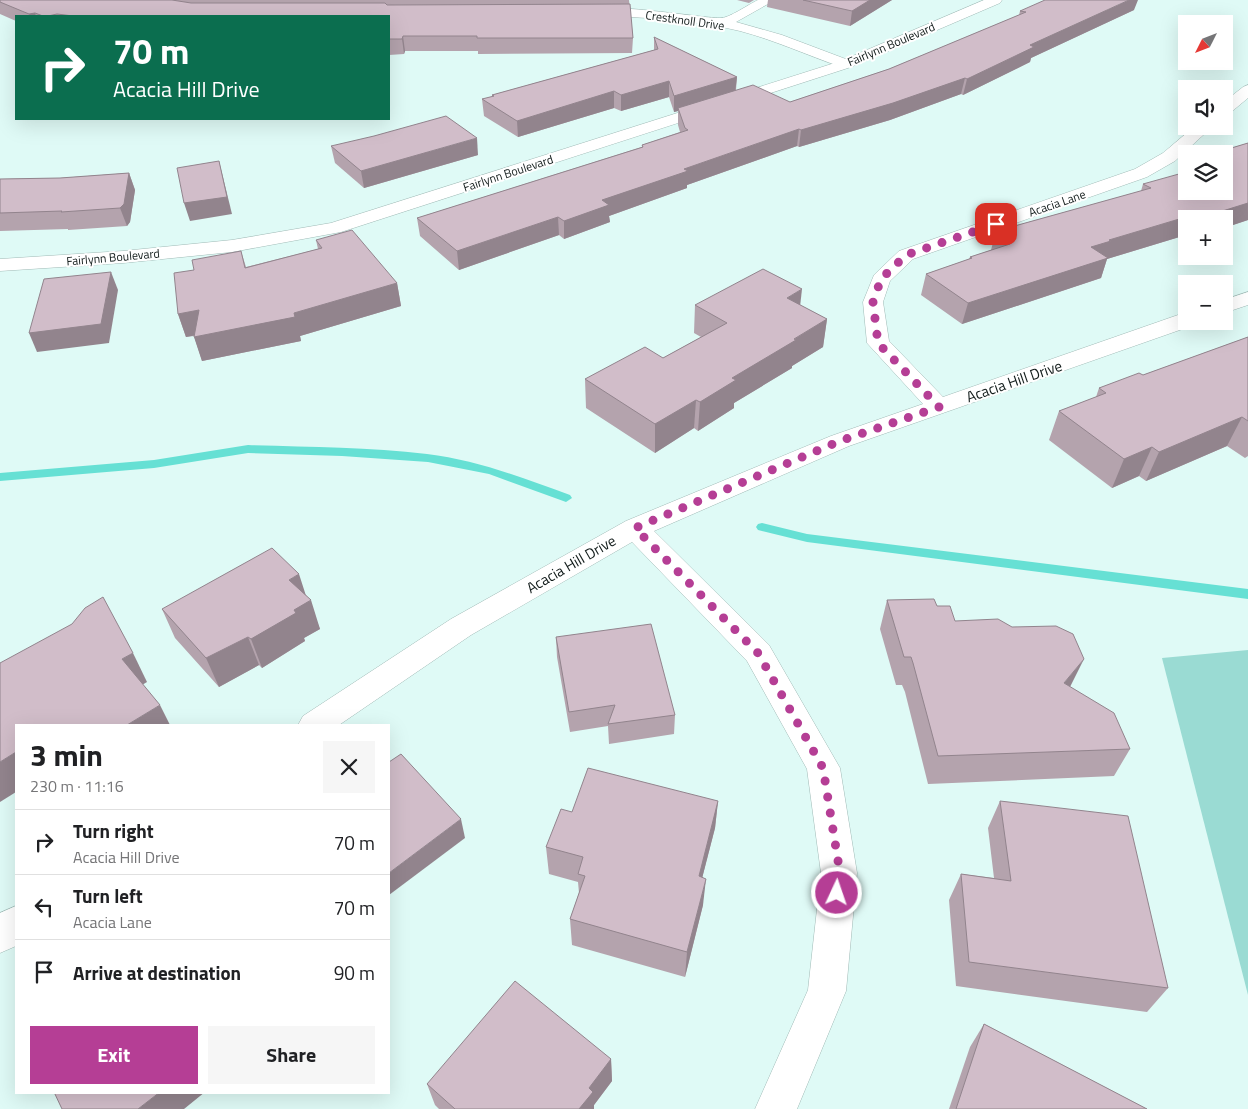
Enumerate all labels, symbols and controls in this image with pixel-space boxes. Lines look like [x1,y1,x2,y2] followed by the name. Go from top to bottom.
[644,5,726,35] street label: Crestknoll Drive
[1178,15,1232,70] north arrow
[1178,15,1233,330] map controls
[844,17,938,71] street label: Fairlynn Boulevard
[113,24,189,78] text: 70 m
[30,35,95,100] icon: right
[113,72,260,106] text: Acacia Hill Drive
[1178,80,1233,135] button: sound
[1178,145,1233,200] button: layers
[461,149,555,197] street label: Fairlynn Boulevard
[1026,184,1088,222] street label: Acacia Lane
[975,203,1017,245] pin
[982,210,1010,238] icon: arrive
[1178,210,1233,265] button: +
[66,243,160,271] street label: Fairlynn Boulevard
[1178,275,1233,330] button: −
[963,354,1065,408] street label: Acacia Hill Drive
[522,529,620,599] street label: Acacia Hill Drive
[30,732,103,778] text: 3 min
[323,741,375,793] button: close
[30,774,124,798] text: 230 m · 11:16
[73,816,154,845] text: Turn right
[30,828,58,856] icon: right
[334,828,375,857] text: 70 m
[73,845,180,869] text: Acacia Hill Drive
[810,866,862,918] position arrow
[73,881,143,910] text: Turn left
[30,893,58,921] icon: left
[334,893,375,922] text: 70 m
[73,910,152,934] text: Acacia Lane
[30,958,58,986] icon: arrive
[73,958,241,987] text: Arrive at destination
[334,958,375,987] text: 90 m
[30,1026,198,1084] button: Exit
[208,1026,375,1084] button: Share

